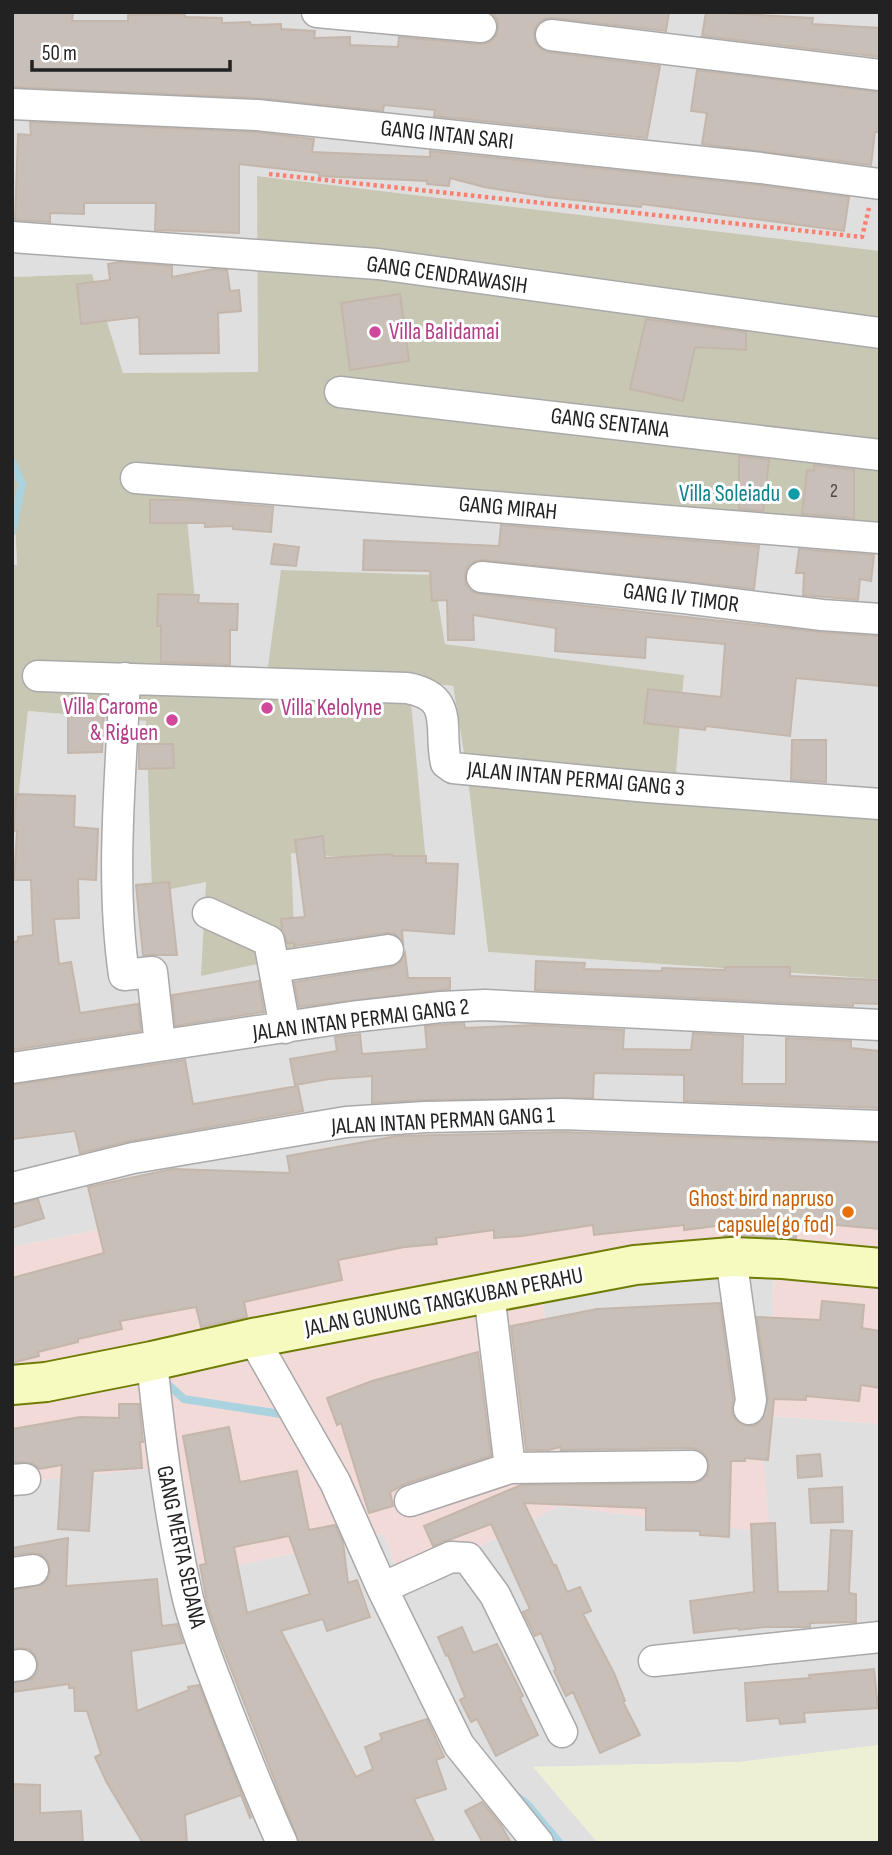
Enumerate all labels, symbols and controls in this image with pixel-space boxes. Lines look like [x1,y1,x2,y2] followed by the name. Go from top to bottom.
[32,28,229,72] scale bar
[42,41,77,66] text: 50 m
[379,114,515,156] street label: GANG INTAN SARI
[365,250,529,300] street label: GANG CENDRAWASIH
[389,318,499,346] place label: Villa Balidamai
[367,324,383,340] marker: Villa Balidamai
[549,402,671,444] street label: GANG SENTANA
[679,480,780,508] place label: Villa Soleiadu
[830,480,838,503] house number: 2
[786,486,802,502] marker: Villa Soleiadu
[458,490,558,526] street label: GANG MIRAH
[621,577,741,619] street label: GANG IV TIMOR
[63,693,158,747] place label: Villa Carome & Riguen
[281,694,382,722] place label: Villa Kelolyne
[259,700,275,716] marker: Villa Kelolyne
[164,712,180,728] marker: Villa Carome & Riguen
[465,755,686,802] street label: JALAN INTAN PERMAI GANG 3
[250,993,471,1047] street label: JALAN INTAN PERMAI GANG 2
[330,1101,555,1141] street label: JALAN INTAN PERMAN GANG 1
[689,1185,834,1239] place label: Ghost bird napruso capsule(go fod)
[840,1204,856,1220] marker: Ghost bird napruso capsule(go fod)
[302,1261,585,1343] street label: JALAN GUNUNG TANGKUBAN PERAHU
[150,1463,212,1631] street label: GANG MERTA SEDANA

